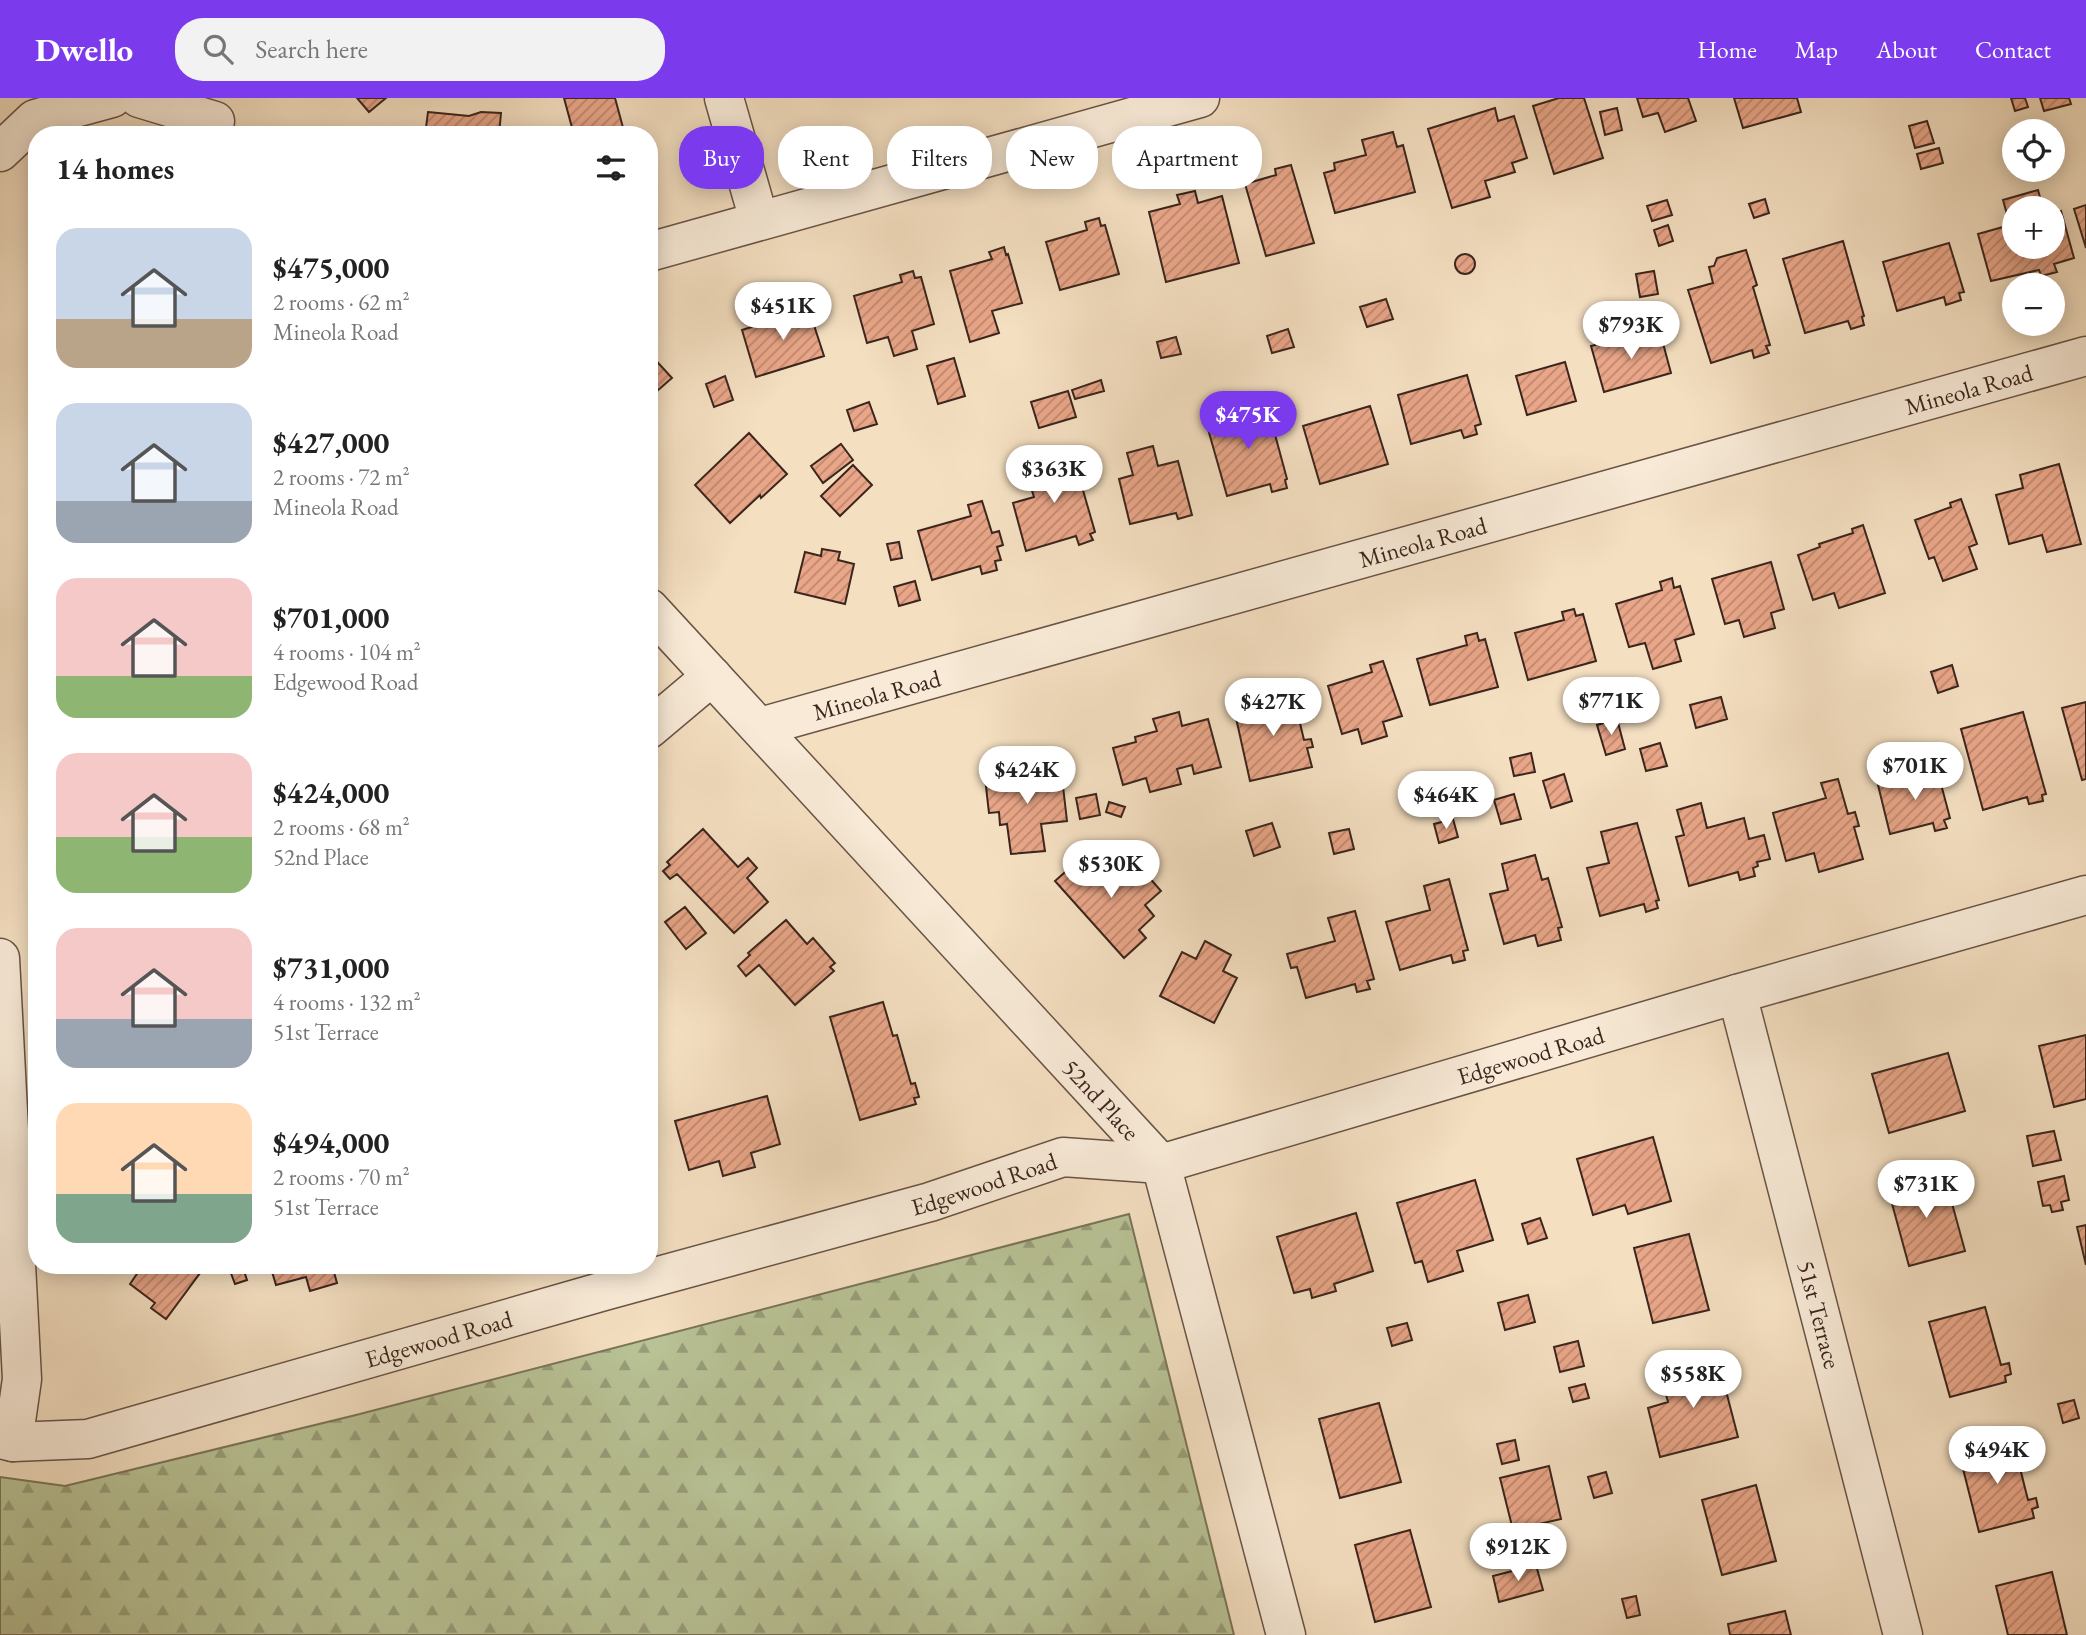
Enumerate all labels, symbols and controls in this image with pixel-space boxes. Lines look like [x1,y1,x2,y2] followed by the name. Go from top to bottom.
[175,18,665,81] search box
[35,28,133,71] text: Dwello
[199,30,237,68] icon: search
[255,32,368,66] text: Search here
[1697,34,1757,65] text: Home
[1795,34,1838,65] text: Map
[1876,34,1937,65] text: About
[1975,34,2051,65] text: Contact
[2002,119,2065,336] map controls
[2002,119,2065,182] button: locate
[679,126,764,189] chip: Buy
[778,126,873,189] chip: Rent
[887,126,992,189] chip: Filters
[1006,126,1098,189] chip: New
[1112,126,1262,189] chip: Apartment
[56,149,174,188] text: 14 homes
[592,149,630,187] icon: filters
[2002,196,2065,259] button: +
[273,248,389,287] text: $475,000
[112,256,196,340] icon: home
[2002,273,2065,336] button: −
[734,282,832,342] pin: $451K
[273,287,410,317] text: 2 rooms · 62 m²
[751,290,815,320] text: $451K
[1582,302,1680,361] pin: $793K
[1599,309,1663,339] text: $793K
[273,317,399,347] text: Mineola Road
[1901,356,2037,421] street label: Mineola Road
[1199,392,1297,451] pin: $475K
[1216,399,1280,429] text: $475K
[273,423,389,462] text: $427,000
[112,431,196,515] icon: home
[1005,446,1103,505] pin: $363K
[1022,453,1086,483] text: $363K
[273,462,410,492] text: 2 rooms · 72 m²
[273,492,399,522] text: Mineola Road
[1355,509,1491,574] street label: Mineola Road
[273,598,389,637] text: $701,000
[112,606,196,690] icon: home
[273,637,421,667] text: 4 rooms · 104 m²
[809,662,945,727] street label: Mineola Road
[273,667,418,697] text: Edgewood Road
[1224,678,1322,738] pin: $427K
[1562,678,1660,737] pin: $771K
[1579,685,1643,715] text: $771K
[1241,686,1305,716] text: $427K
[1866,742,1964,802] pin: $701K
[978,746,1076,806] pin: $424K
[1883,750,1947,780] text: $701K
[995,754,1059,784] text: $424K
[1397,772,1495,831] pin: $464K
[273,773,389,812] text: $424,000
[1414,779,1478,809] text: $464K
[112,781,196,865] icon: home
[273,812,410,842] text: 2 rooms · 68 m²
[1062,840,1160,900] pin: $530K
[273,842,369,872] text: 52nd Place
[1079,848,1143,878] text: $530K
[273,948,389,987] text: $731,000
[112,956,196,1040] icon: home
[273,987,421,1017] text: 4 rooms · 132 m²
[273,1017,379,1047] text: 51st Terrace
[1453,1018,1608,1091] street label: Edgewood Road
[1056,1052,1147,1147] street label: 52nd Place
[273,1123,389,1162] text: $494,000
[112,1131,196,1215] icon: home
[908,1145,1062,1222] street label: Edgewood Road
[1877,1160,1975,1220] pin: $731K
[273,1162,410,1192] text: 2 rooms · 70 m²
[1894,1168,1958,1198] text: $731K
[273,1192,379,1222] text: 51st Terrace
[1791,1257,1849,1372] street label: 51st Terrace
[361,1302,517,1374] street label: Edgewood Road
[1644,1350,1742,1410] pin: $558K
[1661,1358,1725,1388] text: $558K
[1948,1426,2046,1486] pin: $494K
[1965,1434,2029,1464] text: $494K
[1469,1524,1567,1583] pin: $912K
[1486,1531,1550,1561] text: $912K

